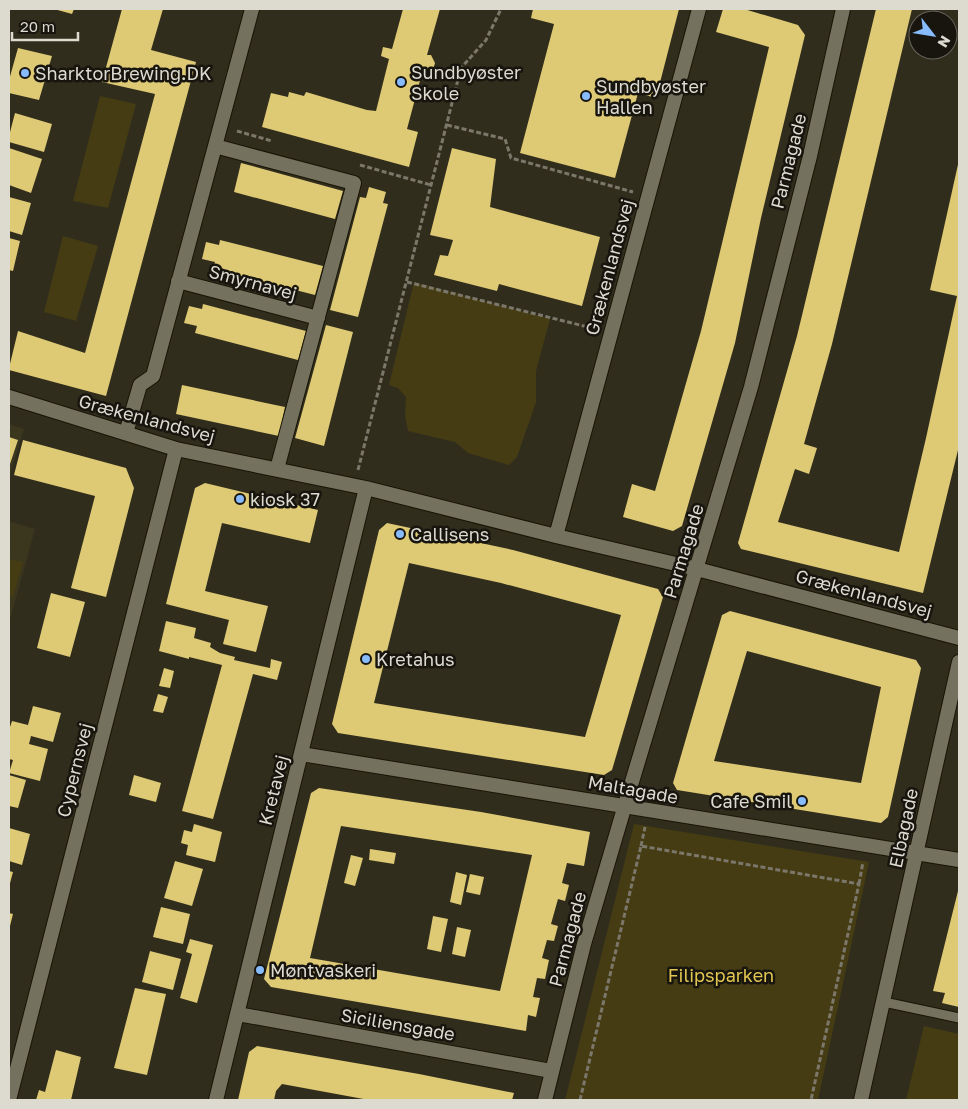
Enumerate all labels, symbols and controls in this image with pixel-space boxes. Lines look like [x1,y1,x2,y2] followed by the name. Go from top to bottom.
[12,10,79,42] scale bar
[908,10,958,60] north arrow
[20,17,55,35] text: 20 m
[935,33,955,51] text: N
[411,61,521,104] place label: Sundbyøster Skole
[35,62,211,84] place label: SharktorBrewing.DK
[19,67,31,79] marker: SharktorBrewing.DK
[596,75,706,118] place label: Sundbyøster Hallen
[395,76,407,88] marker: Sundbyøster Skole
[580,90,592,102] marker: Sundbyøster Hallen
[766,111,810,211] street label: Parmagade
[580,196,638,338] street label: Grækenlandsvej
[207,260,299,304] street label: Smyrnavej
[76,389,218,447] street label: Grækenlandsvej
[250,488,320,510] place label: kiosk 37
[234,493,246,505] marker: kiosk 37
[658,501,708,601] street label: Parmagade
[410,523,489,545] place label: Callisens
[394,528,406,540] marker: Callisens
[793,564,935,622] street label: Grækenlandsvej
[376,648,455,670] place label: Kretahus
[360,653,372,665] marker: Kretahus
[52,721,96,819] street label: Cypernsvej
[254,753,292,827] street label: Kretavej
[586,770,680,808] street label: Maltagade
[884,786,922,870] street label: Elbagade
[710,790,792,812] place label: Cafe Smil
[796,795,808,807] marker: Cafe Smil
[544,889,590,989] street label: Parmagade
[270,959,376,981] place label: Møntvaskeri
[254,964,266,976] marker: Møntvaskeri
[668,964,774,986] park label: Filipsparken
[339,1003,457,1045] street label: Siciliensgade

